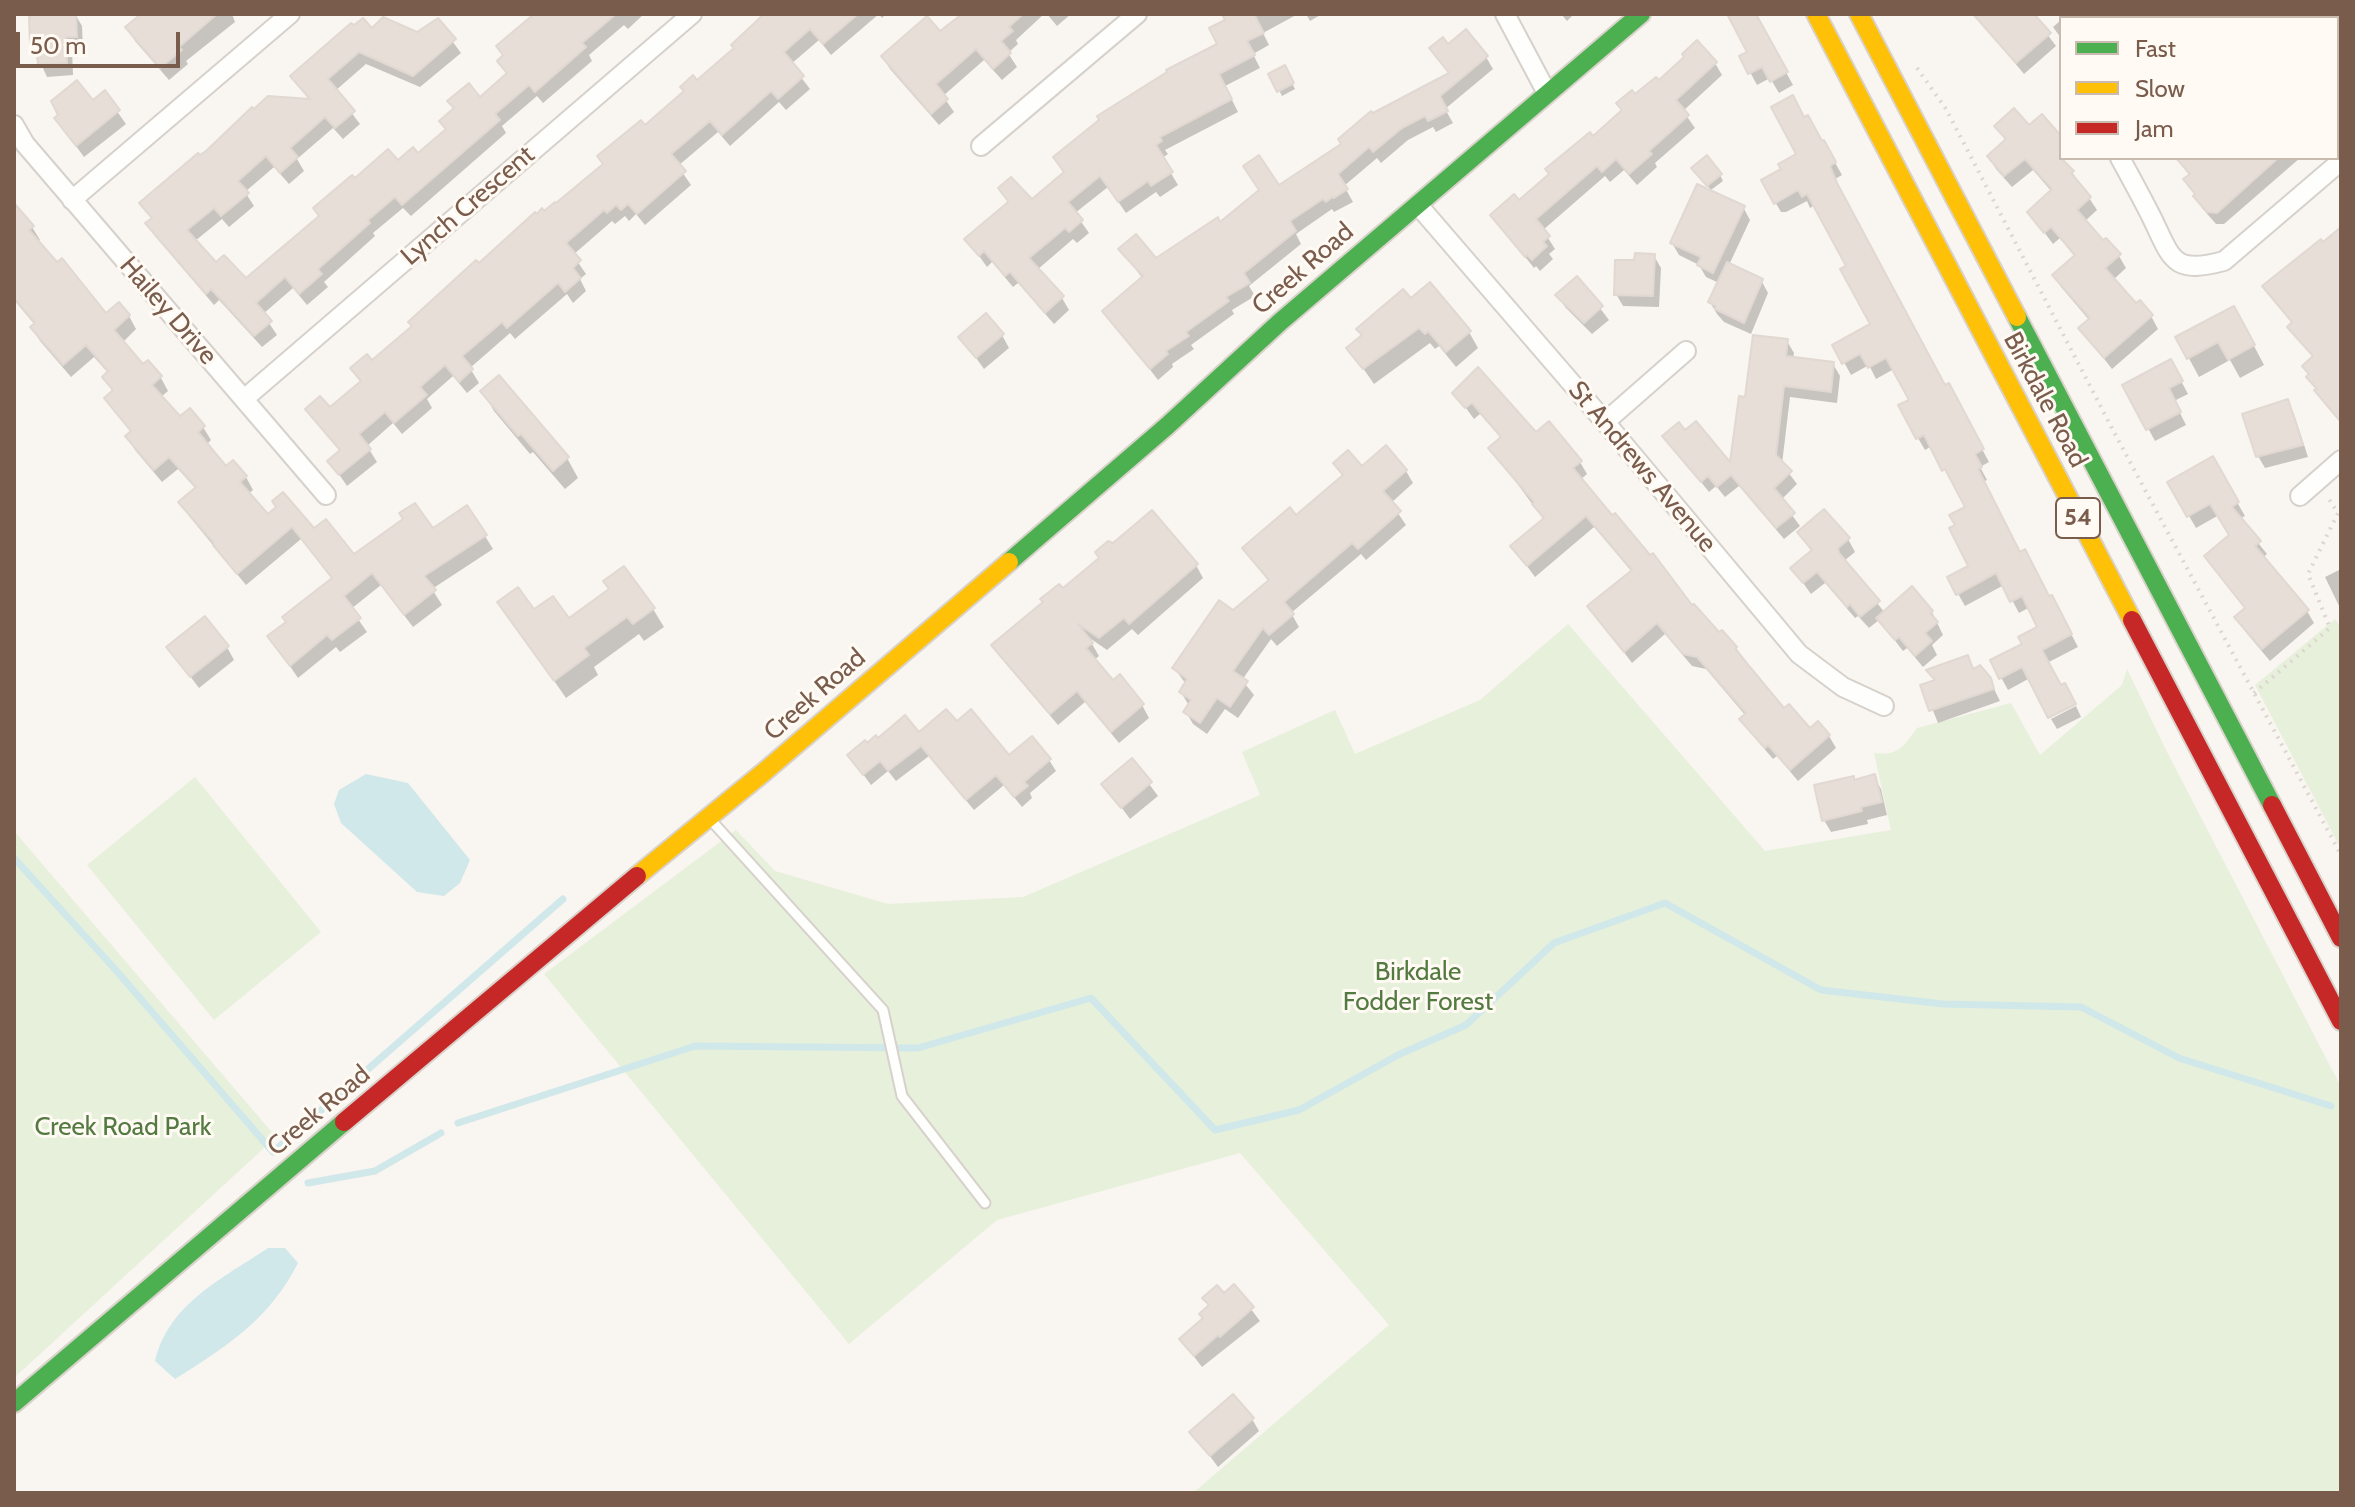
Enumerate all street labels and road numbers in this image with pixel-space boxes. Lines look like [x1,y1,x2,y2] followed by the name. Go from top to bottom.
[395,140,541,272] street label: Lynch Crescent
[1246,216,1360,322] street label: Creek Road
[113,251,223,371] street label: Hailey Drive
[1996,327,2094,473] street label: Birkdale Road
[1561,375,1723,559] street label: St Andrews Avenue
[2056,498,2100,538] road number: 54
[758,642,872,748] street label: Creek Road
[261,1059,377,1163] street label: Creek Road

